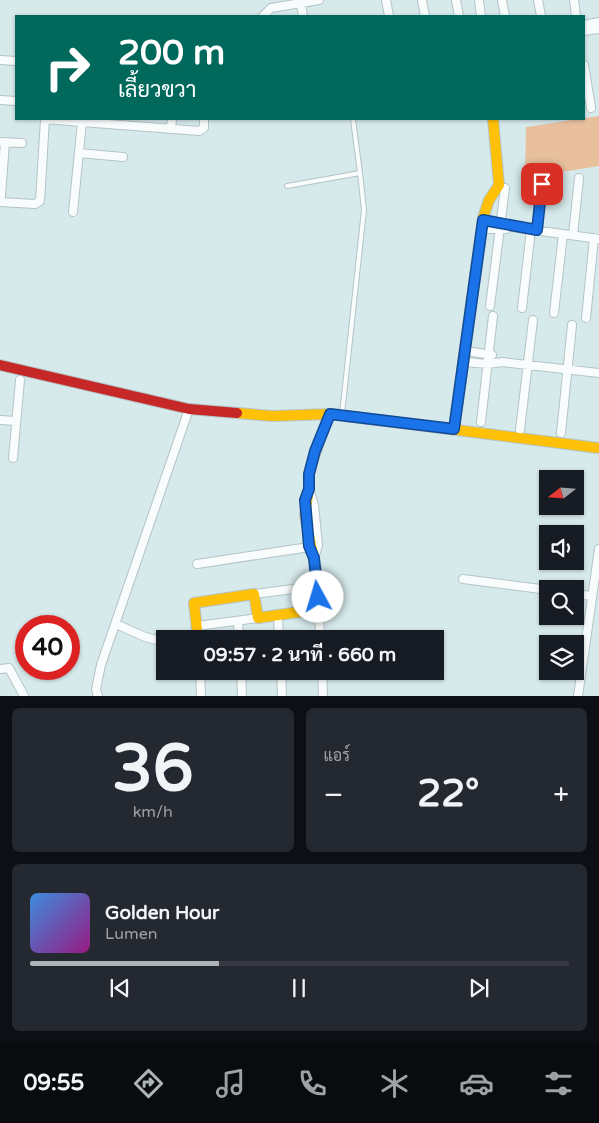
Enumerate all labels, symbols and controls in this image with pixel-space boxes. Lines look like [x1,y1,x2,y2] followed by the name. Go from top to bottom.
[118,32,225,74] text: 200 m
[35,35,100,100] icon: right
[118,77,196,103] text: เลี้ยวขวา
[521,163,563,205] pin
[528,170,556,198] icon: arrive
[539,470,584,515] north arrow
[539,470,584,680] map controls
[539,525,584,570] button: sound
[291,570,343,622] position arrow
[539,580,584,625] button: search
[15,615,80,680] speed limit sign: 40
[539,635,584,680] button: layers
[204,644,396,666] text: 09:57 · 2 นาที · 660 m
[112,730,194,809] text: 36
[324,746,350,766] text: แอร์
[417,771,479,817] text: 22°
[324,778,343,812] text: −
[553,778,569,812] text: +
[133,802,173,822] text: km/h
[105,902,219,924] text: Golden Hour
[105,924,157,944] text: Lumen
[106,974,134,1002] icon: previous
[285,974,313,1002] icon: pause
[465,974,493,1002] icon: next
[131,1066,166,1101] icon: directions
[213,1066,248,1101] icon: music
[295,1066,330,1101] icon: phone
[377,1066,412,1101] icon: climate
[459,1066,494,1101] icon: car
[541,1066,576,1101] icon: filters
[23,1070,84,1096] text: 09:55

